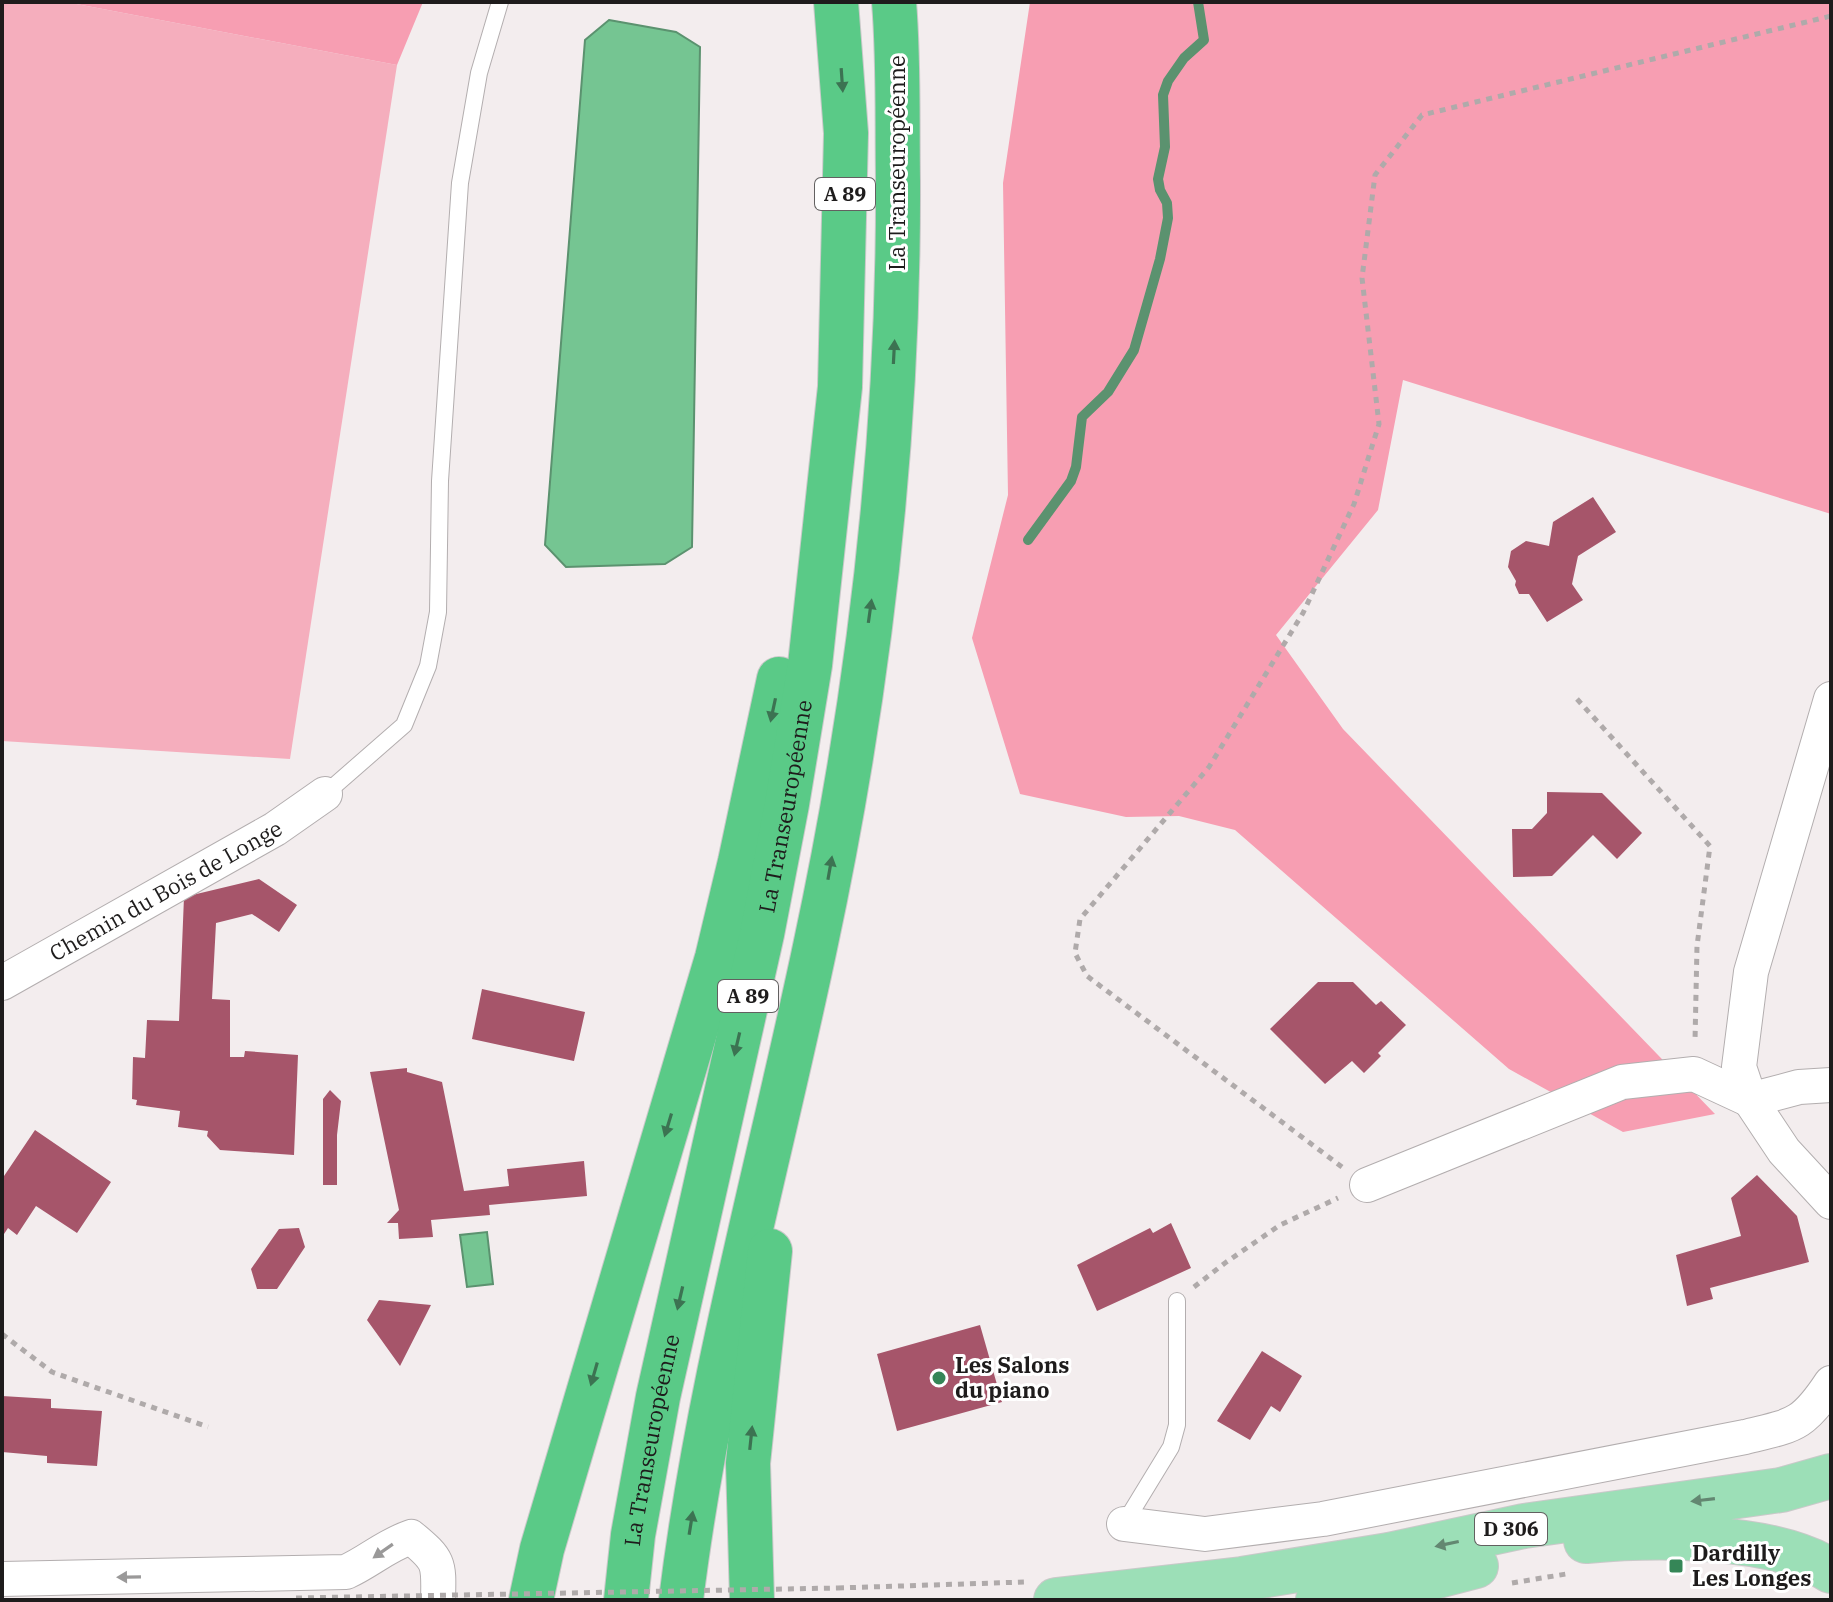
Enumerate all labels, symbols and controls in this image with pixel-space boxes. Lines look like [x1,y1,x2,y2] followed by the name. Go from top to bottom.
[882,55,911,271] street label: La Transeuropéenne
[836,68,849,93] one-way arrow
[815,178,875,210] road number: A 89
[888,339,901,364] one-way arrow
[864,598,877,623] one-way arrow
[751,698,818,915] street label: La Transeuropéenne
[766,698,778,723] one-way arrow
[44,813,287,967] street label: Chemin du Bois de Longe
[824,855,836,880] one-way arrow
[718,980,778,1012] road number: A 89
[730,1032,743,1057] one-way arrow
[661,1113,674,1137] one-way arrow
[673,1286,686,1311] one-way arrow
[617,1331,686,1548] street label: La Transeuropéenne
[955,1350,1070,1404] place label: Les Salons du piano
[587,1363,600,1387] one-way arrow
[930,1369,948,1387] marker: Les Salons du piano
[744,1425,757,1450] one-way arrow
[1690,1494,1715,1507] one-way arrow
[685,1510,698,1535] one-way arrow
[1475,1513,1547,1545] road number: D 306
[1435,1538,1460,1550] one-way arrow
[1692,1538,1811,1592] place label: Dardilly Les Longes
[373,1543,394,1558] one-way arrow
[1667,1557,1685,1575] marker: Dardilly Les Longes
[116,1571,141,1584] one-way arrow

